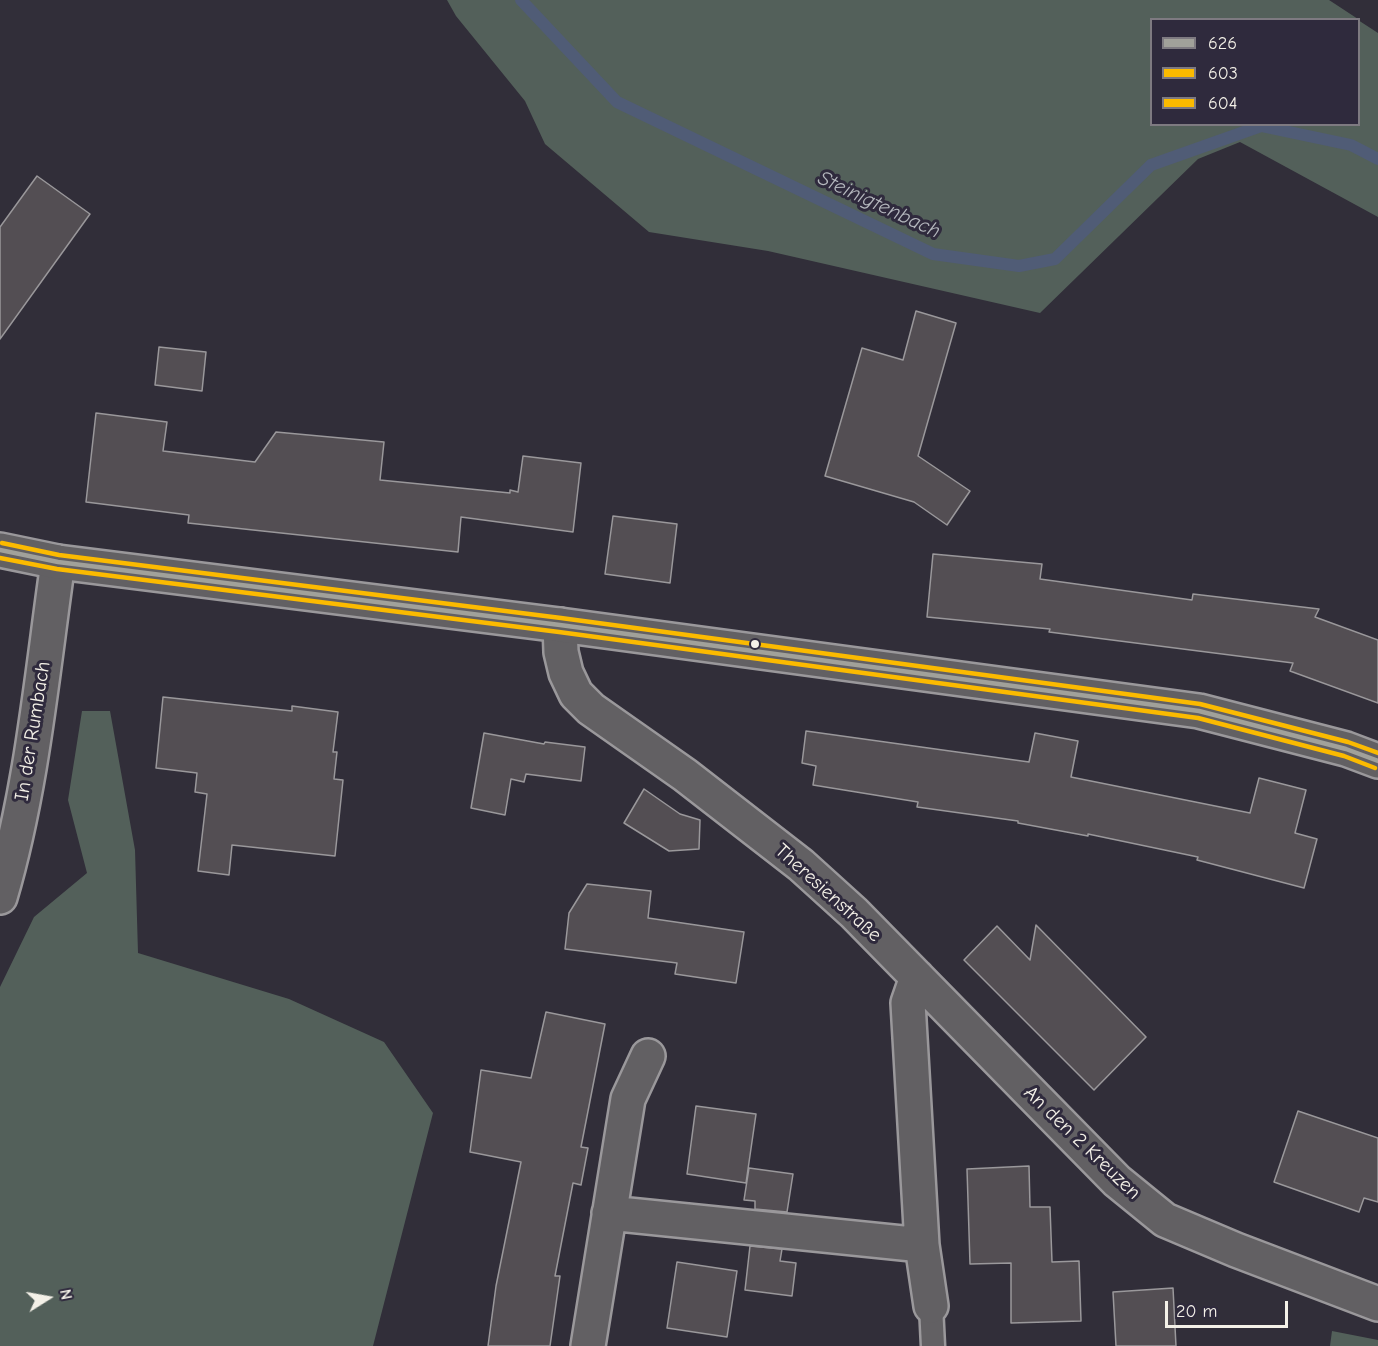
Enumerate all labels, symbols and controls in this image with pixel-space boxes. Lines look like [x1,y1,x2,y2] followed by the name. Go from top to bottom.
[1150,18,1360,126] legend
[1208,33,1237,54] text: 626
[1208,63,1238,84] text: 603
[1208,93,1237,114] text: 604
[814,166,944,244] water label: Steinigtenbach
[749,638,761,650] unlabelled marker
[10,660,56,802] street label: In der Rumbach
[770,839,886,947] street label: Theresienstraße
[1019,1081,1145,1205] street label: An den 2 Kreuzen
[18,1268,78,1328] north arrow
[56,1288,75,1301] text: N
[1168,1289,1291,1327] scale bar
[1176,1301,1217,1322] text: 20 m

